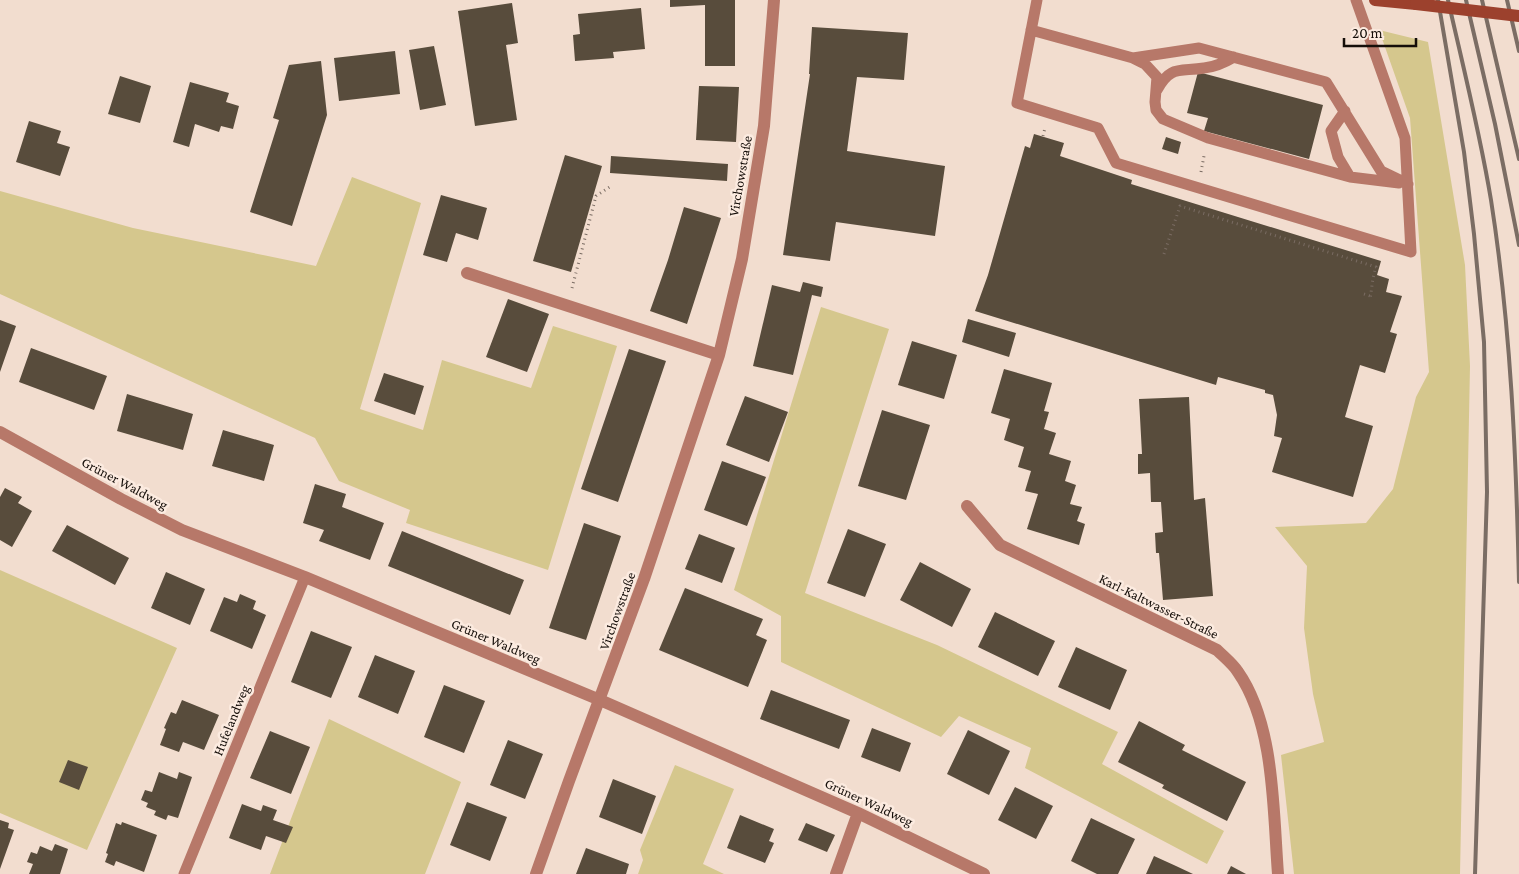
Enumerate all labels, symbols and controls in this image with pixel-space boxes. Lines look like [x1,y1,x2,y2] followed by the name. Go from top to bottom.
[1344,15,1416,47] scale bar
[1352,25,1383,41] text: 20 m
[725,134,755,218] street label: Virchowstraße
[79,454,171,513] street label: Grüner Waldweg
[596,570,638,652] street label: Virchowstraße
[1097,570,1221,642] street label: Karl-Kaltwasser-Straße
[449,615,543,667] street label: Grüner Waldweg
[210,682,253,758] street label: Hufelandweg
[822,775,916,830] street label: Grüner Waldweg

